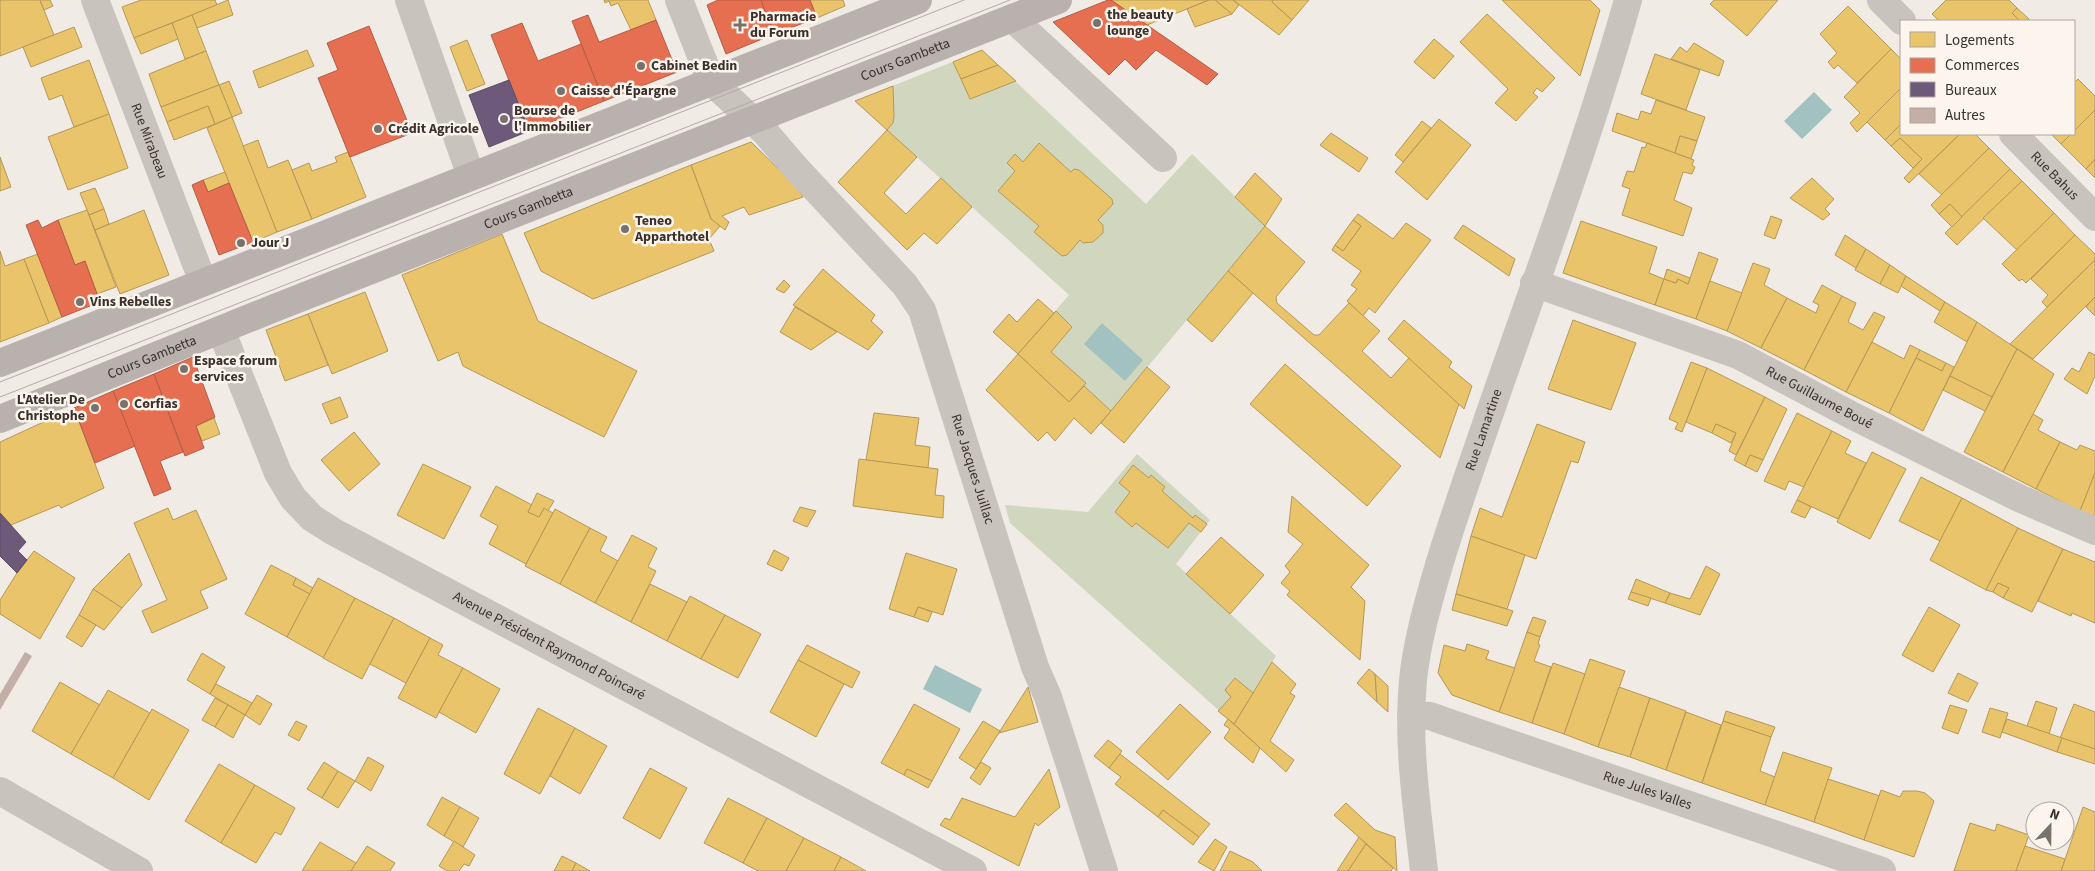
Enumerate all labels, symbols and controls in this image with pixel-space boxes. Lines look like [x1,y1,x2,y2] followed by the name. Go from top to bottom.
[1107,5,1174,41] place label: the beauty lounge
[750,7,816,43] place label: Pharmacie du Forum
[1091,17,1103,29] marker: the beauty lounge
[734,19,746,31] marker: Pharmacie du Forum
[1900,20,2075,135] legend
[1945,30,2014,51] text: Logements
[858,33,953,87] street label: Cours Gambetta
[1945,55,2019,76] text: Commerces
[651,56,737,76] place label: Cabinet Bedin
[635,60,647,72] marker: Cabinet Bedin
[1945,80,1997,101] text: Bureaux
[571,81,676,101] place label: Caisse d'Épargne
[555,85,567,97] marker: Caisse d'Épargne
[125,100,173,182] street label: Rue Mirabeau
[514,101,591,137] place label: Bourse de l'Immobilier
[1945,105,1985,126] text: Autres
[498,113,510,125] marker: Bourse de l'Immobilier
[388,119,479,139] place label: Crédit Agricole
[372,123,384,135] marker: Crédit Agricole
[2026,147,2083,205] street label: Rue Bahus
[481,182,576,235] street label: Cours Gambetta
[634,211,709,247] place label: Teneo Apparthotel
[619,223,631,235] marker: Teneo Apparthotel
[251,233,289,253] place label: Jour J
[235,237,247,249] marker: Jour J
[89,292,171,312] place label: Vins Rebelles
[74,296,86,308] marker: Vins Rebelles
[104,331,200,385] street label: Cours Gambetta
[194,351,277,387] place label: Espace forum services
[1762,361,1876,434] street label: Rue Guillaume Boué
[178,363,190,375] marker: Espace forum services
[1460,386,1507,474] street label: Rue Lamartine
[17,390,85,426] place label: L'Atelier De Christophe
[134,394,178,414] place label: Corfias
[118,398,130,410] marker: Corfias
[89,402,101,414] marker: L'Atelier De Christophe
[946,412,999,527] street label: Rue Jacques Juillac
[449,587,649,705] street label: Avenue Président Raymond Poincaré
[1600,766,1695,815] street label: Rue Jules Valles
[2025,801,2075,851] north arrow
[2046,804,2063,826] text: N

